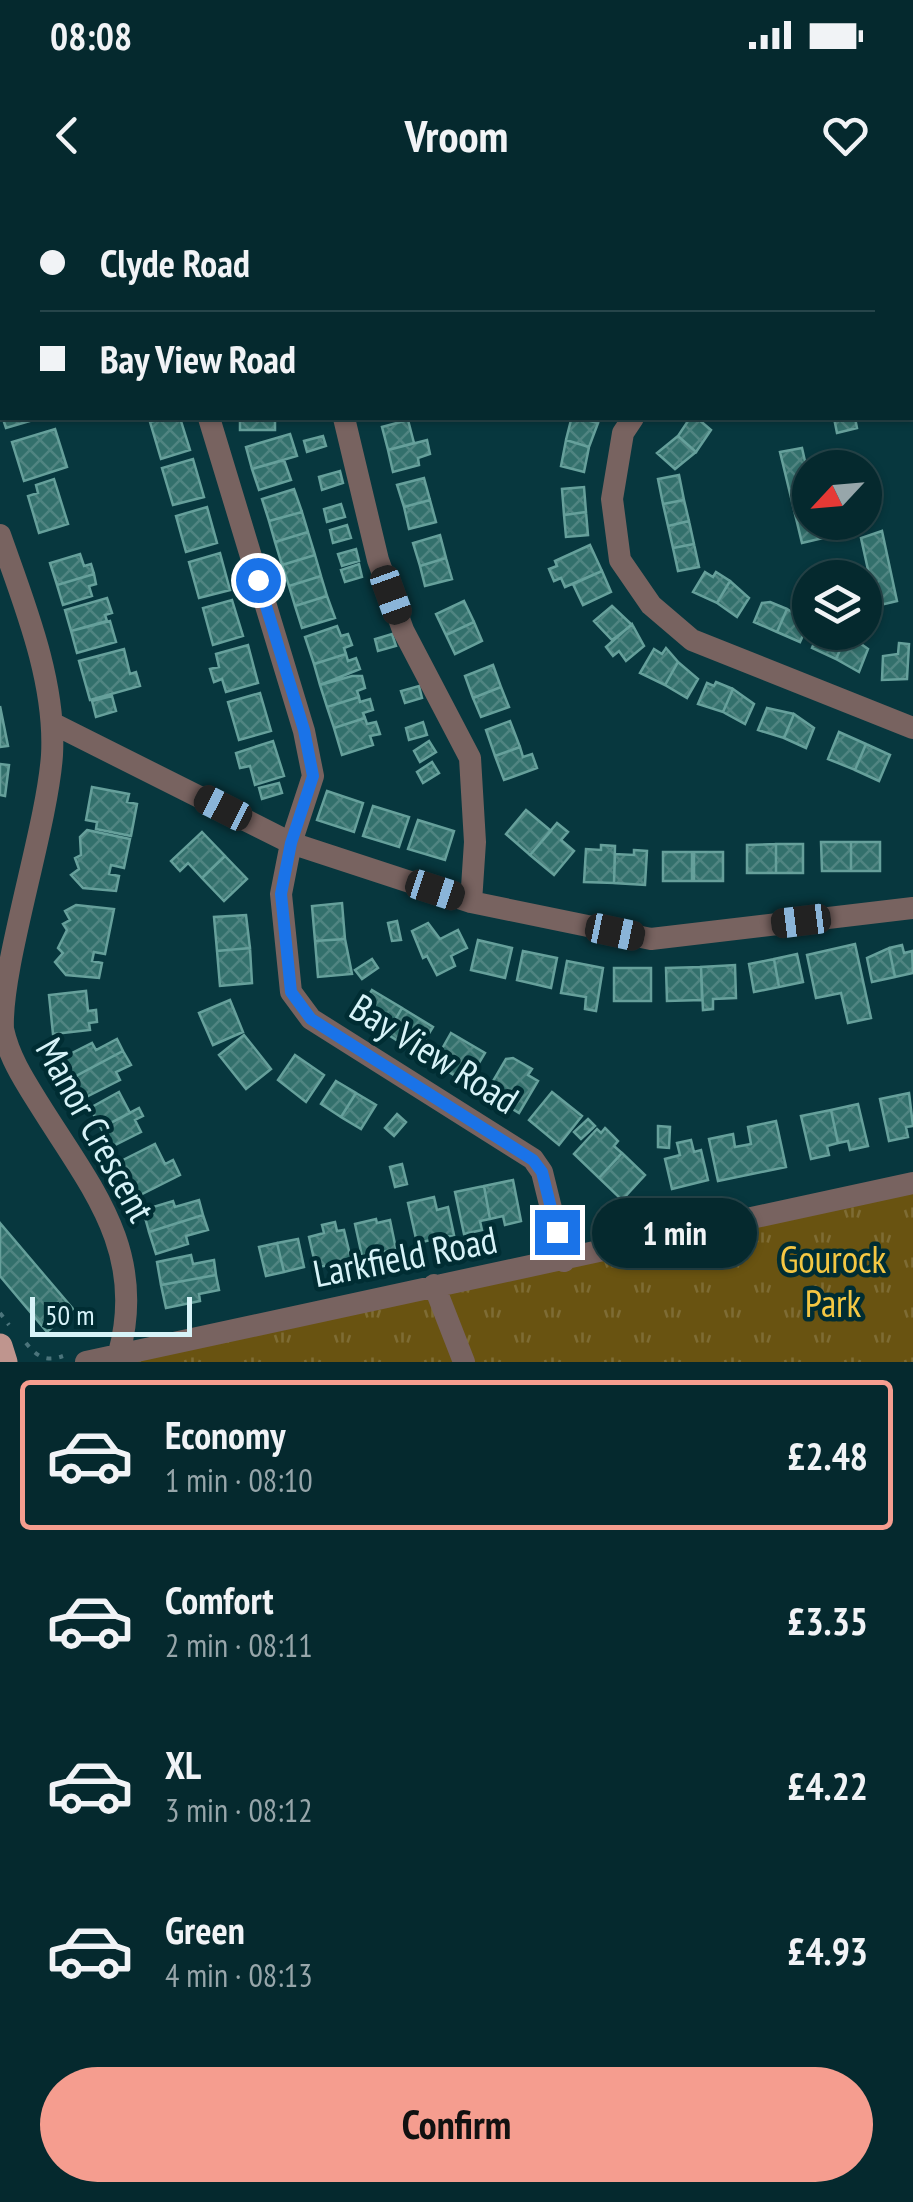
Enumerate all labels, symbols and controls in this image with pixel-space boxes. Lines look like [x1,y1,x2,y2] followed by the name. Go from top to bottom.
[50,11,132,60] text: 08:08
[405,106,508,164] text: Vroom
[40,108,95,163] icon: back
[818,108,873,163] icon: heart
[100,238,250,287] text: Clyde Road
[100,334,296,383] text: Bay View Road
[792,450,882,540] north arrow
[792,450,882,650] map controls
[236,558,281,603] route start
[792,560,882,650] button: layers
[367,562,415,628] car
[189,781,257,835] car
[402,866,468,914] car
[769,902,833,940] car
[583,911,647,953] car
[342,982,528,1124] street label: Bay View Road
[26,1029,167,1230] street label: Manor Crescent
[592,1197,757,1267] callout: 1 min
[535,1210,580,1255] route end
[642,1212,707,1254] text: 1 min
[309,1214,501,1297] street label: Larkfield Road
[780,1234,887,1327] park label: Gourock Park
[30,1292,192,1336] scale bar
[45,1296,94,1333] text: 50 m
[45,1410,135,1500] icon: car
[165,1410,285,1459] text: Economy
[787,1431,868,1480] text: £2.48
[165,1459,313,1501] text: 1 min · 08:10
[45,1575,135,1665] icon: car
[165,1575,274,1624] text: Comfort
[787,1596,868,1645] text: £3.35
[165,1624,313,1666] text: 2 min · 08:11
[45,1740,135,1830] icon: car
[165,1740,201,1789] text: XL
[787,1761,868,1810] text: £4.22
[165,1789,313,1831] text: 3 min · 08:12
[45,1905,135,1995] icon: car
[165,1905,245,1954] text: Green
[787,1926,868,1975] text: £4.93
[165,1954,313,1996] text: 4 min · 08:13
[40,2067,873,2182] button: Confirm

